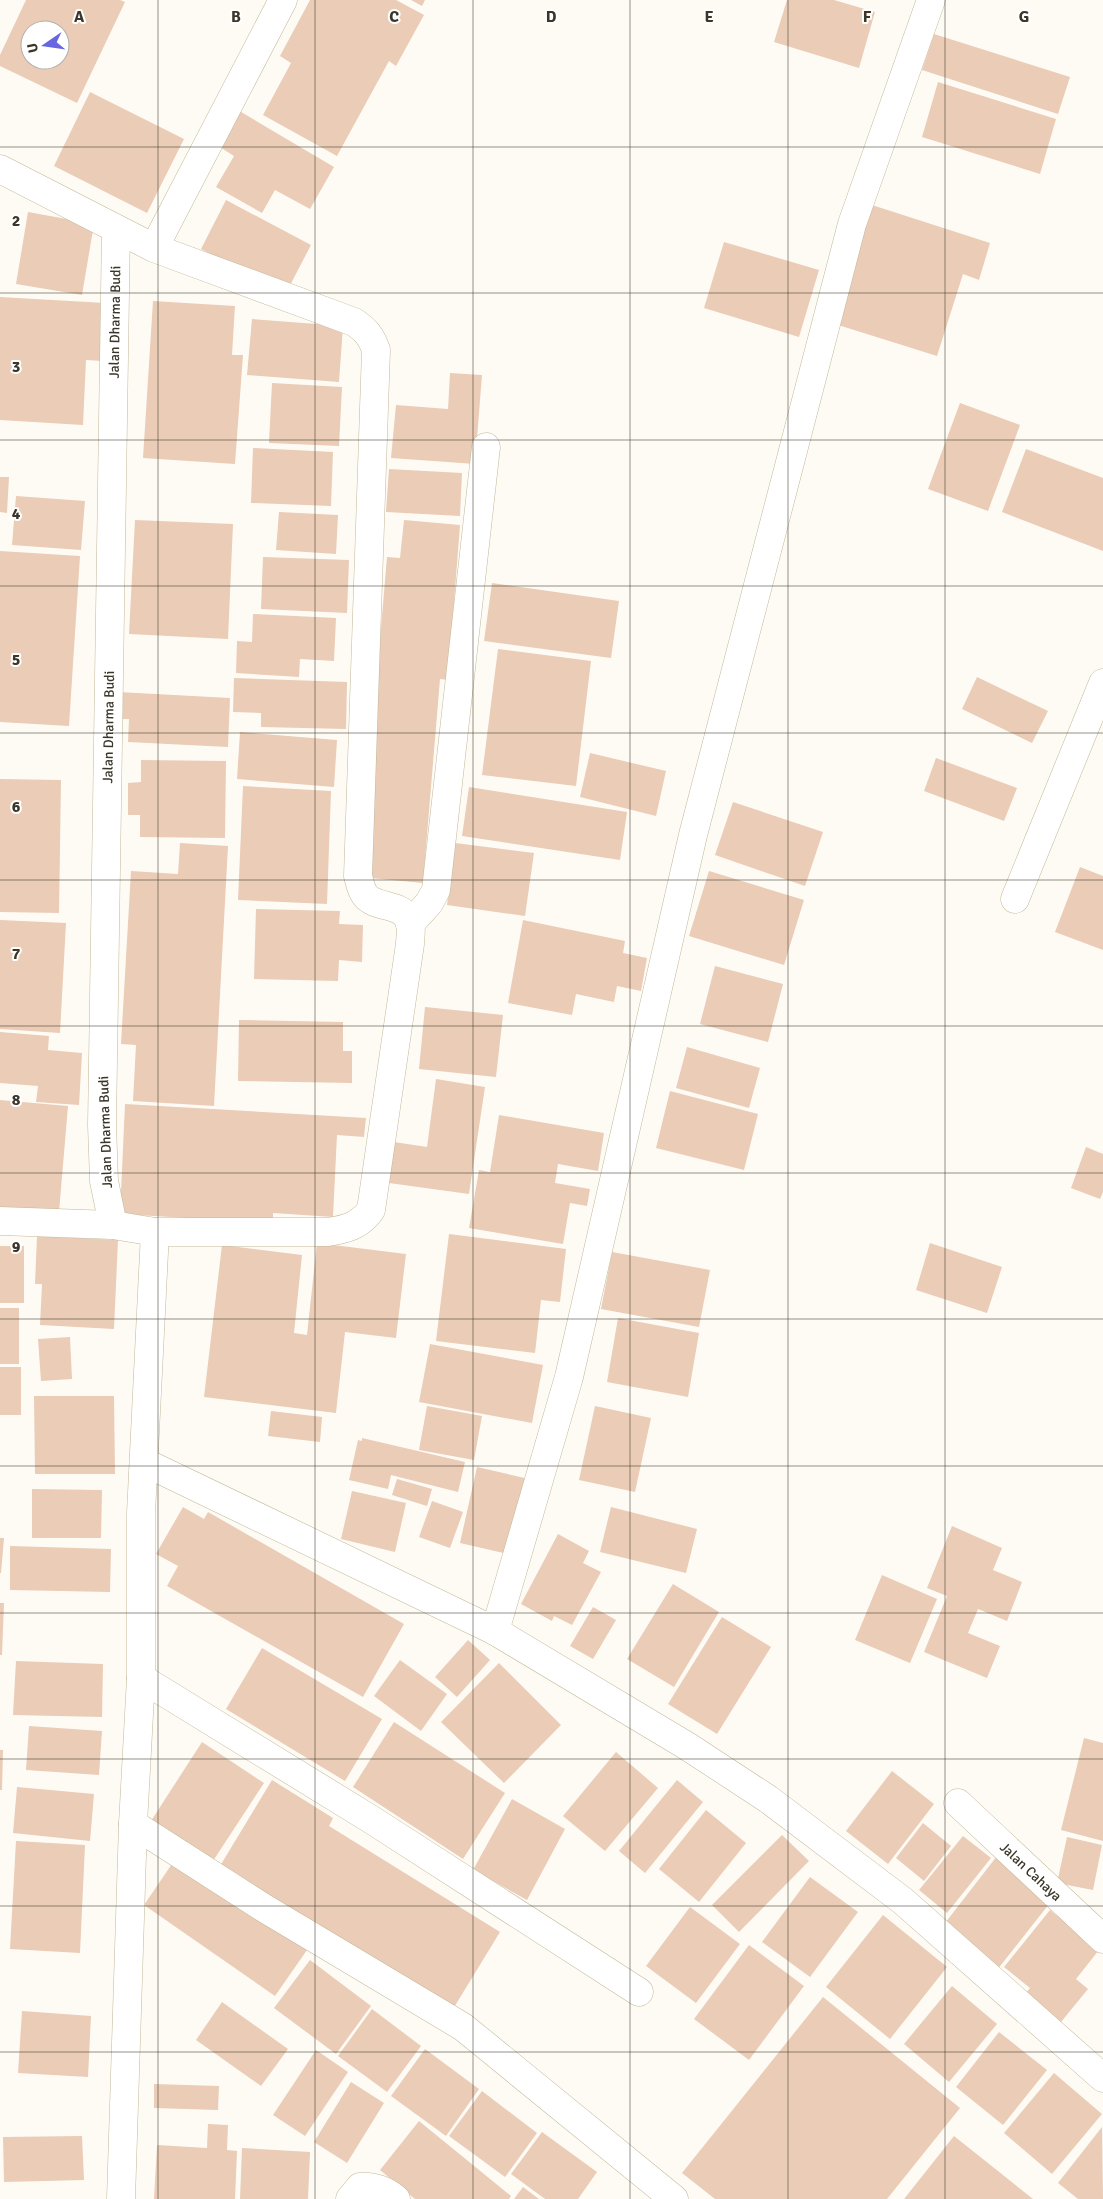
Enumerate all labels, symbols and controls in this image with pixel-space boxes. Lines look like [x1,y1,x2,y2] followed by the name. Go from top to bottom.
[74,7,85,27] text: A
[231,7,241,27] text: B
[389,7,399,27] text: C
[546,7,557,27] text: D
[704,7,714,27] text: E
[863,7,872,27] text: F
[1019,7,1029,27] text: G
[20,20,70,70] north arrow
[23,41,42,54] text: U
[12,211,20,231] text: 2
[106,266,124,379] street label: Jalan Dharma Budi
[12,357,20,377] text: 3
[12,504,21,524] text: 4
[12,650,20,670] text: 5
[99,671,118,783] street label: Jalan Dharma Budi
[12,797,21,817] text: 6
[12,944,21,964] text: 7
[95,1075,116,1189] street label: Jalan Dharma Budi
[12,1090,21,1110] text: 8
[12,1237,21,1257] text: 9
[996,1839,1065,1905] street label: Jalan Cahaya

